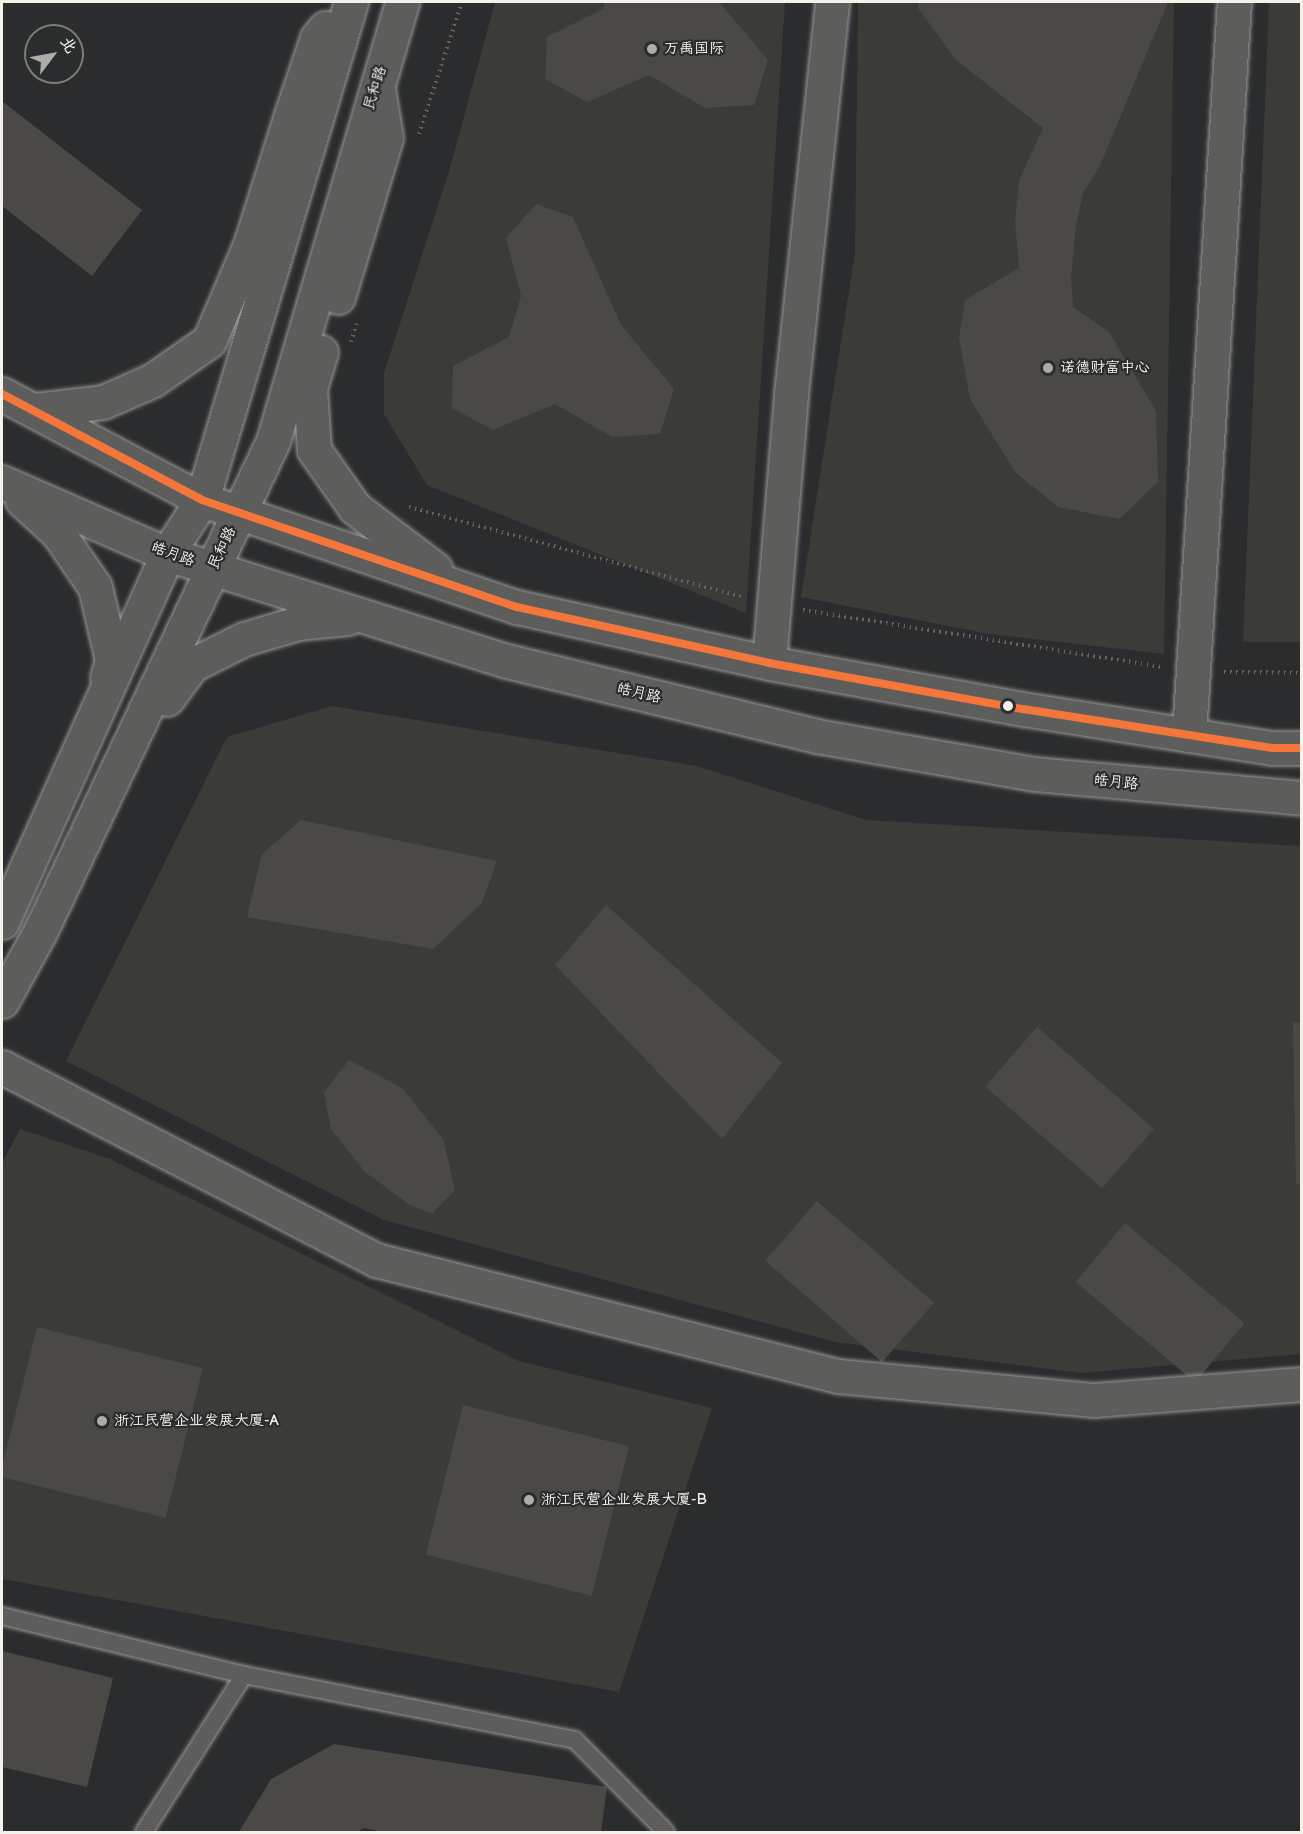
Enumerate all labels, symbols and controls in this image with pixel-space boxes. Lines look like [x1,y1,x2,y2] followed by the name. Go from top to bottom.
[24,24,84,84] north arrow
[56,33,80,57] text: 北
[664,40,724,58] place label: 万禹国际
[645,42,659,56] marker: 万禹国际
[360,64,390,112] street label: 民和路
[1060,359,1150,377] place label: 诺德财富中心
[1041,361,1055,375] marker: 诺德财富中心
[204,524,240,572] street label: 民和路
[149,538,197,570] street label: 皓月路
[615,679,663,707] street label: 皓月路
[1002,700,1014,712] unlabelled marker
[1093,771,1139,793] street label: 皓月路
[114,1412,279,1430] place label: 浙江民营企业发展大厦-A
[95,1414,109,1428] marker: 浙江民营企业发展大厦-A
[541,1491,707,1509] place label: 浙江民营企业发展大厦-B
[522,1493,536,1507] marker: 浙江民营企业发展大厦-B

